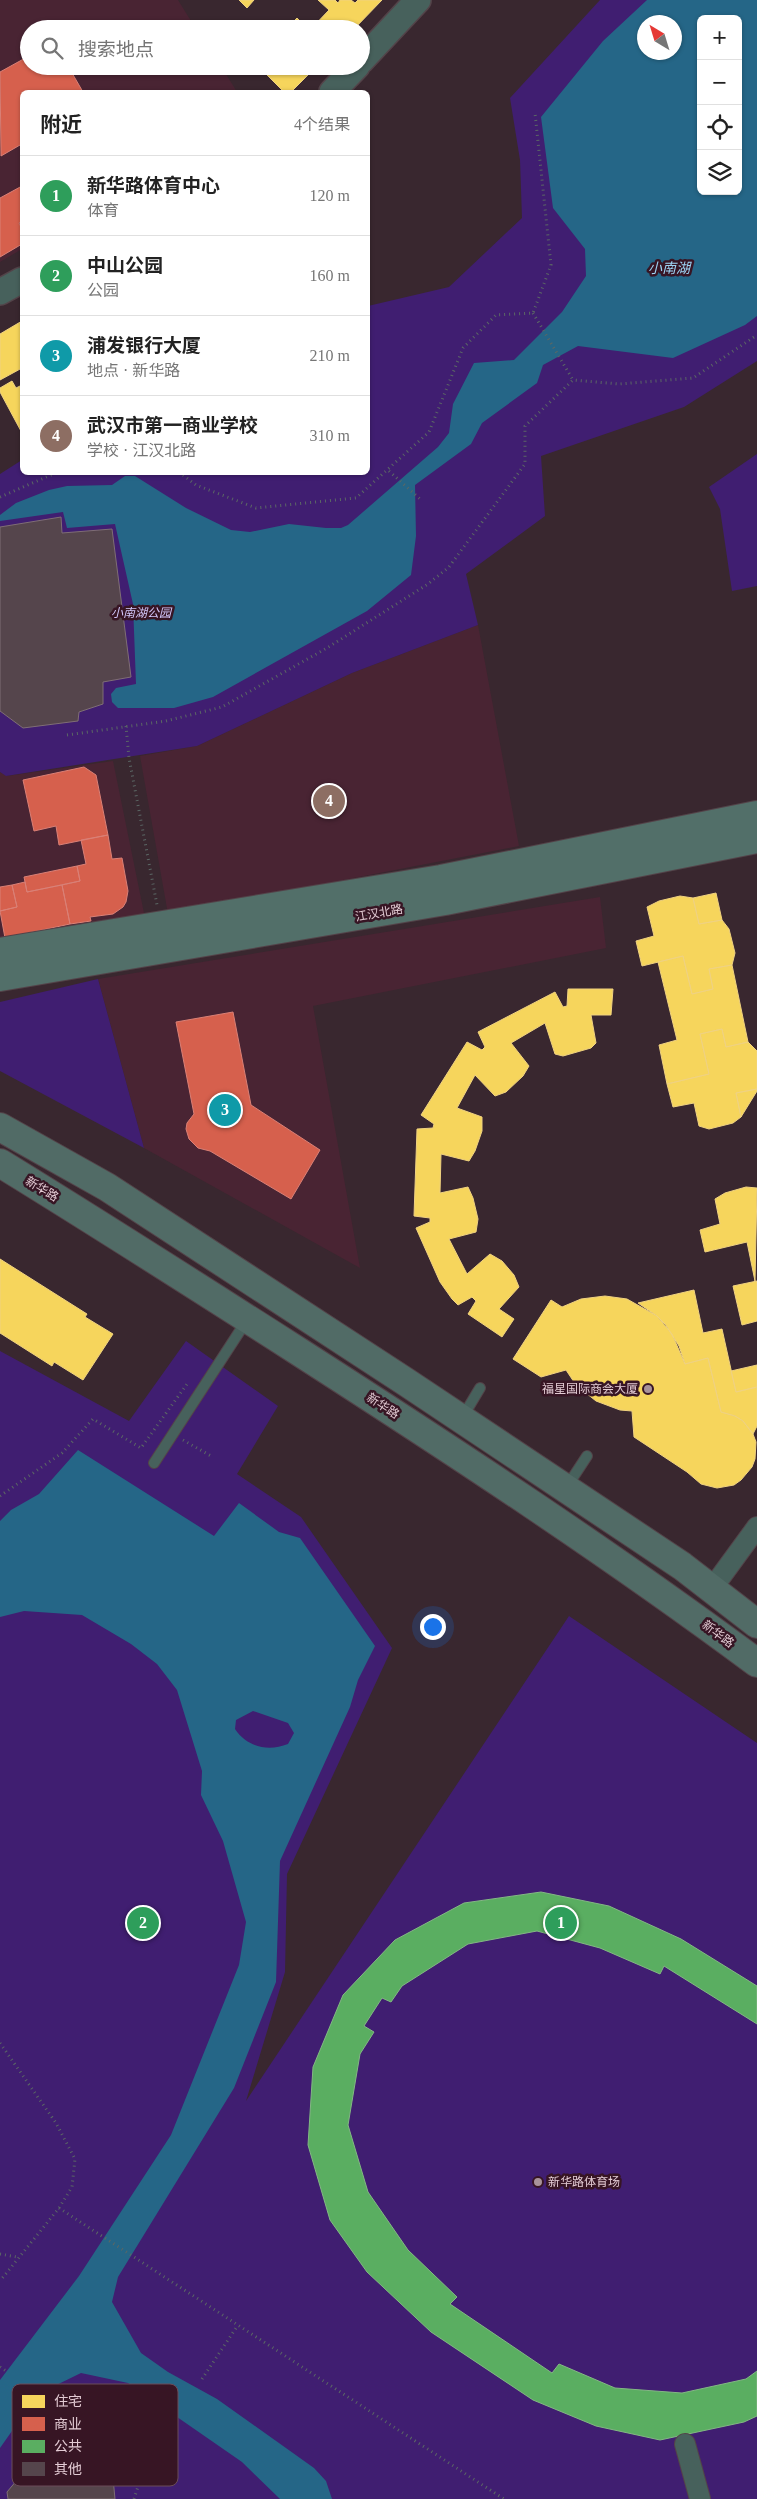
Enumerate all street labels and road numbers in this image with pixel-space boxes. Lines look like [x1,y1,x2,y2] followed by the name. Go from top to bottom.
[354,902,404,924] street label: 江汉北路
[23,1174,61,1204] street label: 新华路
[364,1390,402,1422] street label: 新华路
[699,1618,737,1650] street label: 新华路

